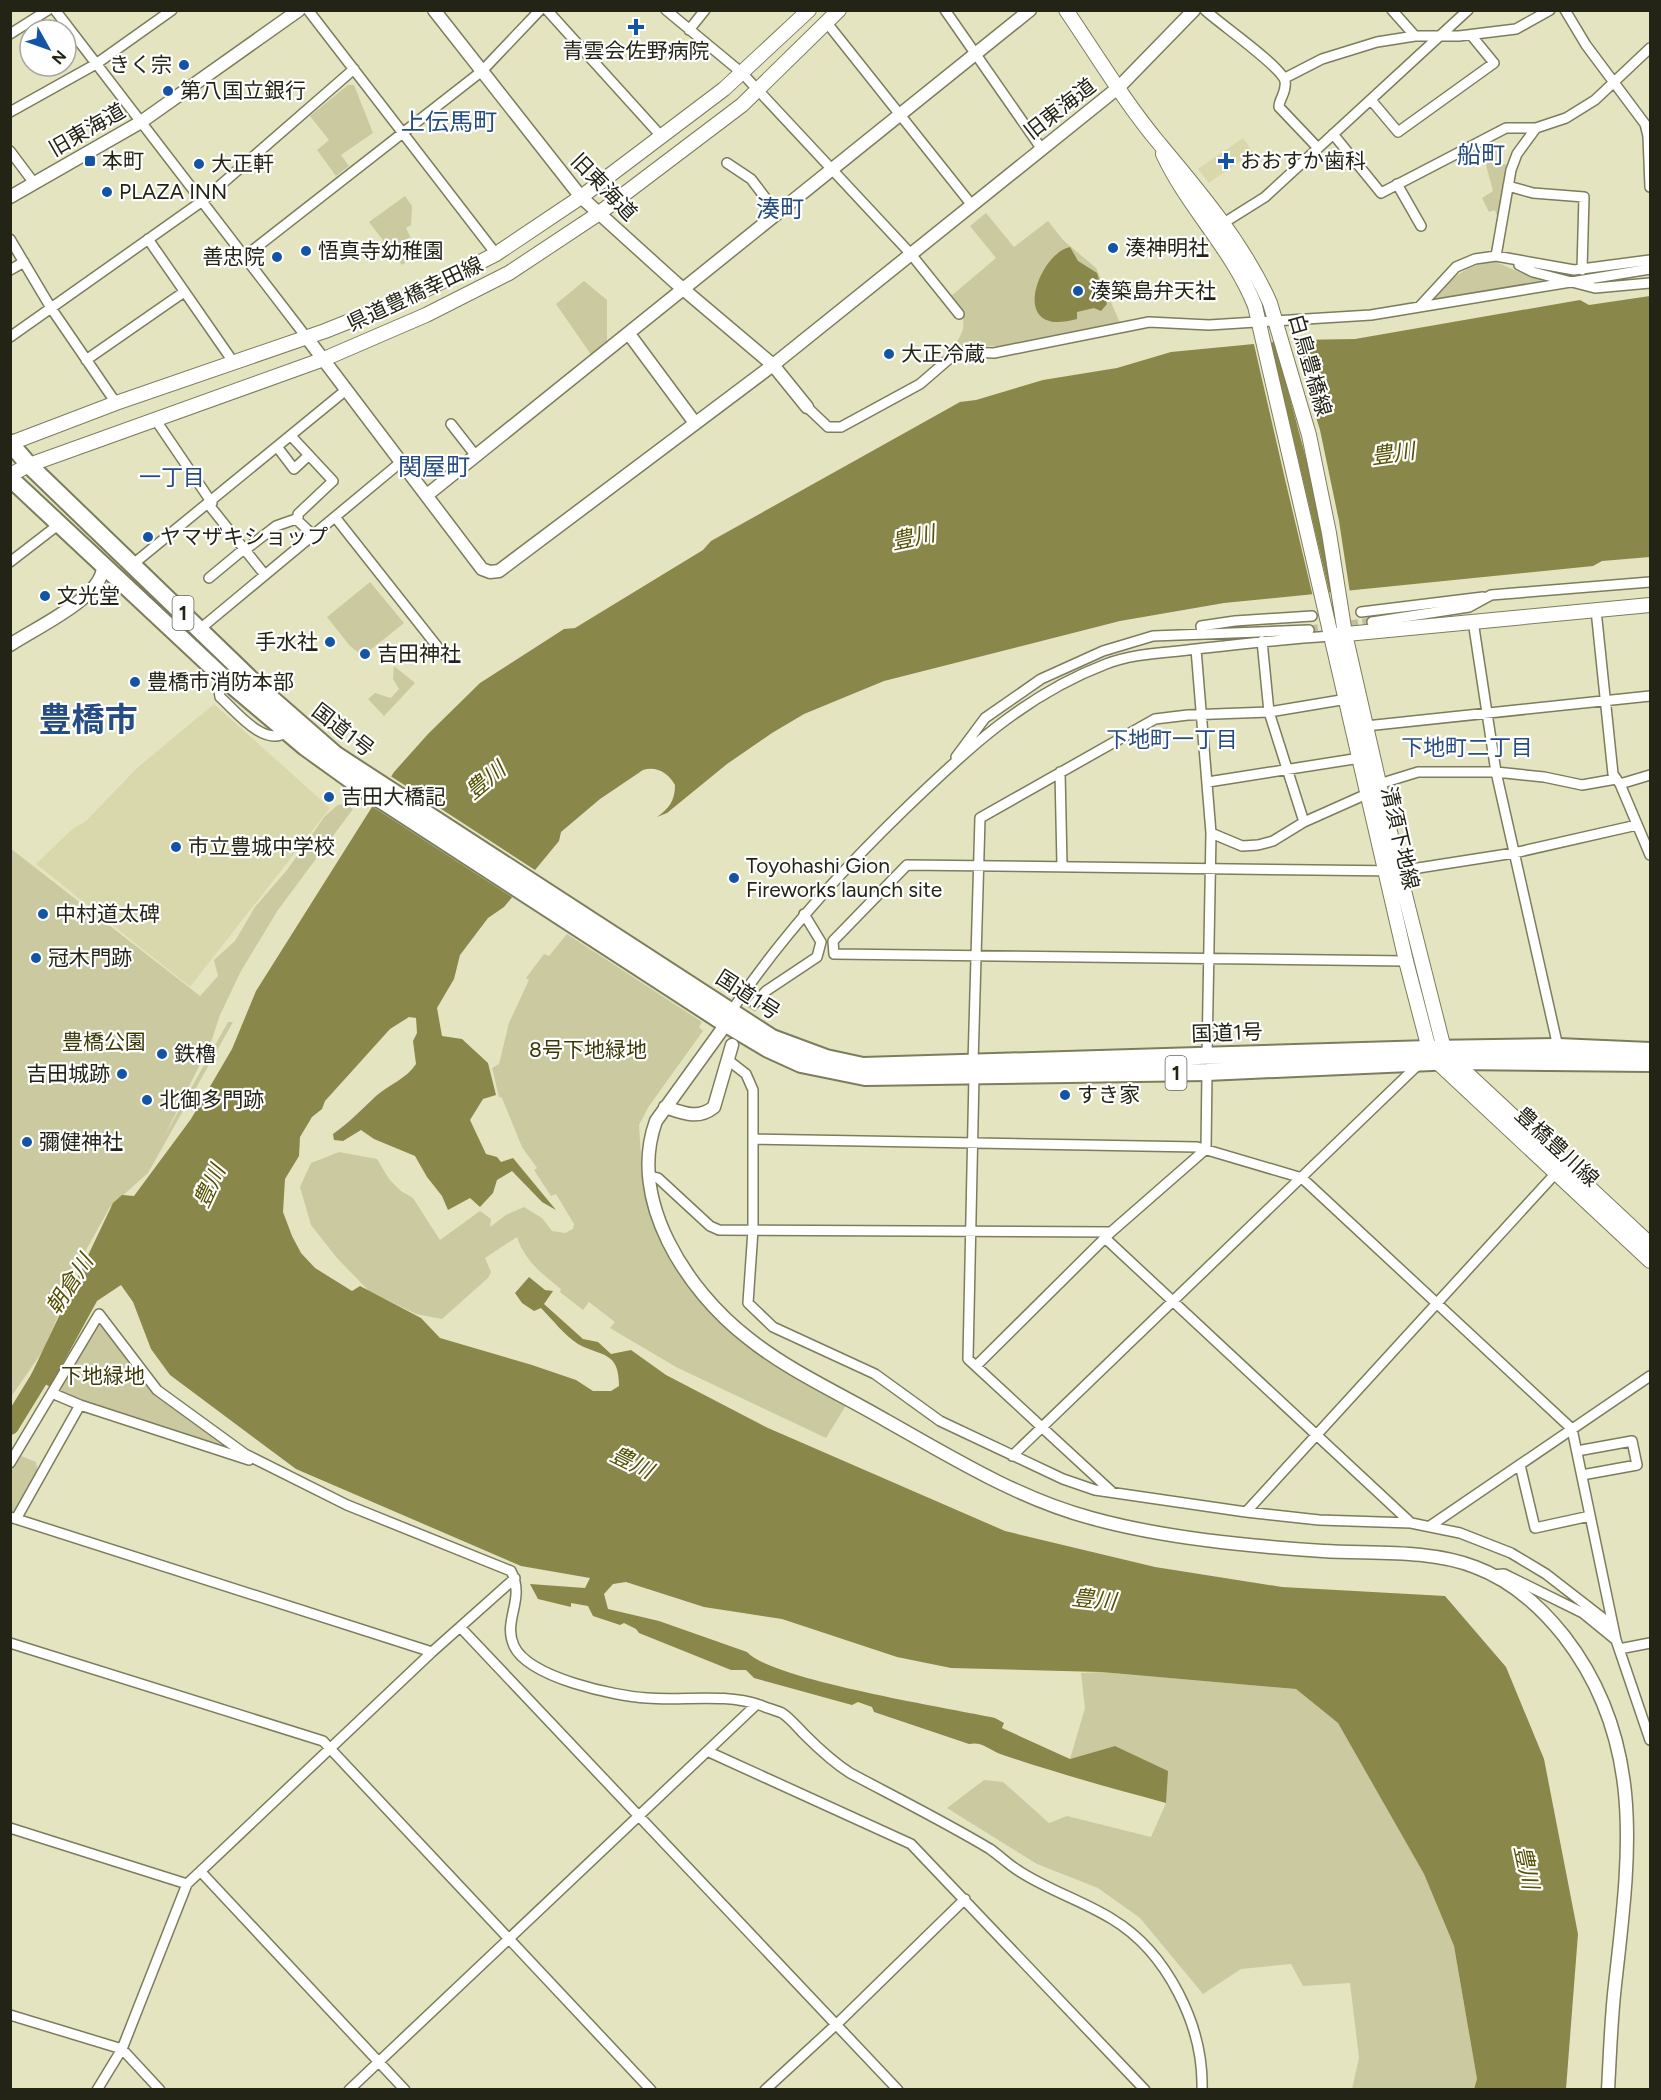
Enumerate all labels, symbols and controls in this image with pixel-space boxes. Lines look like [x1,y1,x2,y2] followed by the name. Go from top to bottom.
[18,18,78,78] north arrow
[627,18,645,36] marker: 青雲会佐野病院
[563,38,710,63] place label: 青雲会佐野病院
[48,46,70,68] text: N
[109,52,172,77] place label: きく宗
[177,58,191,72] marker: きく宗
[1019,73,1100,144] street label: 旧東海道
[180,78,306,103] place label: 第八国立銀行
[161,84,175,98] marker: 第八国立銀行
[44,98,129,161] street label: 旧東海道
[401,107,497,136] district label: 上伝馬町
[1457,140,1505,169] district label: 船町
[102,148,144,173] place label: 本町
[566,148,643,226] street label: 旧東海道
[1240,148,1366,173] place label: おおすか歯科
[211,151,274,176] place label: 大正軒
[1217,152,1235,170] marker: おおすか歯科
[83,154,97,168] marker: 本町
[192,157,206,171] marker: 大正軒
[119,179,227,204] place label: PLAZA INN
[100,185,114,199] marker: PLAZA INN
[756,194,804,223] district label: 湊町
[1125,235,1209,260] place label: 湊神明社
[318,238,444,263] place label: 悟真寺幼稚園
[1106,241,1120,255] marker: 湊神明社
[202,244,265,269] place label: 善忠院
[299,244,313,258] marker: 悟真寺幼稚園
[270,250,284,264] marker: 善忠院
[343,251,487,336] street label: 県道豊橋幸田線
[1090,278,1216,303] place label: 湊築島弁天社
[1071,284,1085,298] marker: 湊築島弁天社
[1284,311,1337,419] street label: 白鳥豊橋線
[901,341,985,366] place label: 大正冷蔵
[882,347,896,361] marker: 大正冷蔵
[1369,437,1419,470] water label: 豊川
[398,452,470,481] district label: 関屋町
[139,464,205,491] district label: 一丁目
[889,519,939,555] water label: 豊川
[160,524,328,549] place label: ヤマザキショップ
[141,530,155,544] marker: ヤマザキショップ
[57,583,120,608] place label: 文光堂
[38,589,52,603] marker: 文光堂
[172,596,194,630] road number: 1
[255,629,318,654] place label: 手水社
[323,635,337,649] marker: 手水社
[377,641,461,666] place label: 吉田神社
[358,647,372,661] marker: 吉田神社
[147,669,294,694] place label: 豊橋市消防本部
[128,675,142,689] marker: 豊橋市消防本部
[307,698,379,762] street label: 国道1号
[39,700,138,739] district label: 豊橋市
[1106,726,1238,753] district label: 下地町一丁目
[1401,734,1533,761] district label: 下地町二丁目
[460,755,512,805] water label: 豊川
[341,784,446,809] place label: 吉田大橋記
[1376,784,1424,892] street label: 清須下地線
[322,790,336,804] marker: 吉田大橋記
[188,834,335,859] place label: 市立豊城中学校
[169,840,183,854] marker: 市立豊城中学校
[746,853,942,902] place label: Toyohashi Gion Fireworks launch site
[727,871,741,885] marker: Toyohashi Gion Fireworks launch site
[55,901,160,926] place label: 中村道太碑
[36,907,50,921] marker: 中村道太碑
[48,945,132,970] place label: 冠木門跡
[29,951,43,965] marker: 冠木門跡
[711,965,785,1025] street label: 国道1号
[1191,1019,1263,1046] street label: 国道1号
[62,1029,146,1054] park label: 豊橋公園
[529,1037,647,1062] park label: 8号下地緑地
[174,1041,216,1066] place label: 鉄櫓
[155,1047,169,1061] marker: 鉄櫓
[1166,1056,1186,1090] road number: 1
[26,1061,110,1086] place label: 吉田城跡
[115,1067,129,1081] marker: 吉田城跡
[1077,1082,1140,1107] place label: すき家
[159,1087,264,1112] place label: 北御多門跡
[1058,1088,1072,1102] marker: すき家
[140,1093,154,1107] marker: 北御多門跡
[1510,1102,1604,1192] street label: 豊橋豊川線
[39,1129,123,1154] place label: 彌健神社
[20,1135,34,1149] marker: 彌健神社
[188,1159,232,1212] water label: 豊川
[40,1248,100,1319] water label: 朝倉川
[61,1363,145,1388] park label: 下地緑地
[606,1441,659,1485] water label: 豊川
[1071,1584,1119,1615] water label: 豊川
[1509,1843,1545,1893] water label: 豊川

